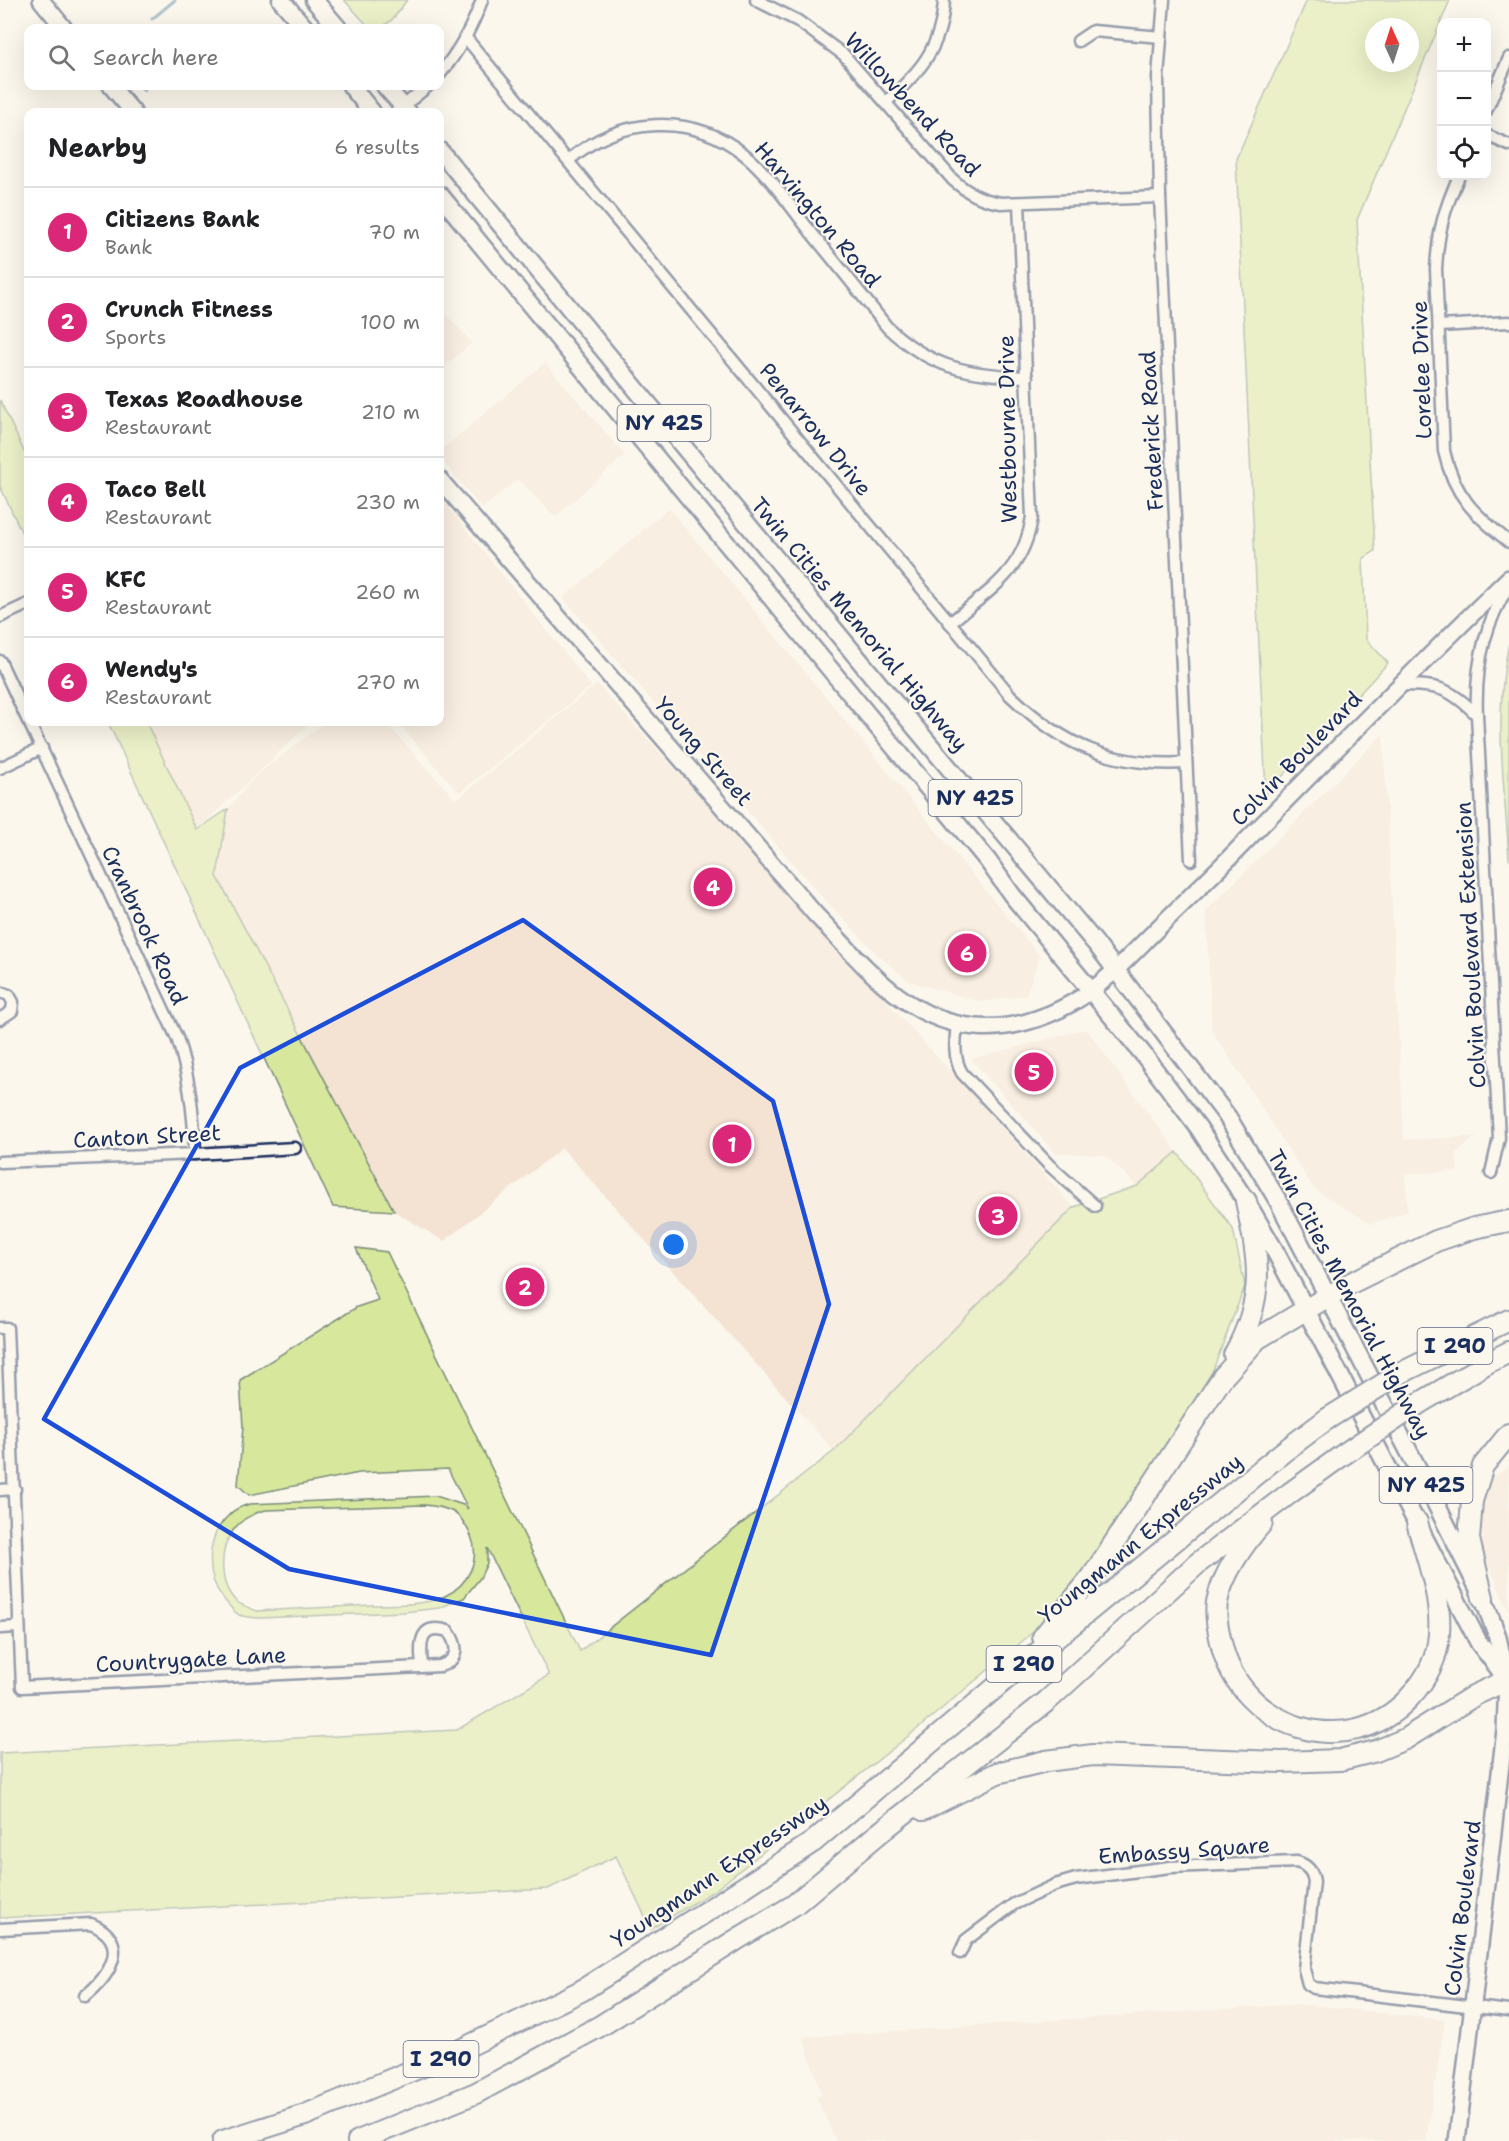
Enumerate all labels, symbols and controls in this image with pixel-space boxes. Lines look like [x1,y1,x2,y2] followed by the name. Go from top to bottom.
[1365,18,1419,72] north arrow
[1437,18,1491,180] map controls
[1437,18,1491,72] button: +
[24,24,444,90] search box
[838,26,987,183] street label: Willowbend Road
[45,41,78,74] icon: search
[93,43,219,72] text: Search here
[1437,72,1491,126] button: −
[1437,126,1491,180] button: locate
[48,130,147,165] text: Nearby
[334,134,420,160] text: 6 results
[748,135,887,293] street label: Harvington Road
[105,205,260,234] text: Citizens Bank
[63,219,72,245] text: 1
[368,219,420,245] text: 70 m
[105,234,153,260] text: Bank
[105,295,273,324] text: Crunch Fitness
[1405,300,1438,440] street label: Lorelee Drive
[61,309,75,335] text: 2
[360,309,420,335] text: 100 m
[105,324,166,350] text: Sports
[991,335,1024,523] street label: Westbourne Drive
[1133,350,1170,512] street label: Frederick Road
[753,357,878,502] street label: Penarrow Drive
[105,385,303,414] text: Texas Roadhouse
[61,399,75,425] text: 3
[361,399,420,425] text: 210 m
[618,405,710,441] road number: NY 425
[105,414,212,440] text: Restaurant
[105,475,206,504] text: Taco Bell
[61,489,75,515] text: 4
[355,489,420,515] text: 230 m
[744,491,975,758] street label: Twin Cities Memorial Highway
[105,504,212,530] text: Restaurant
[105,565,146,594] text: KFC
[61,579,74,605] text: 5
[355,579,420,605] text: 260 m
[105,594,212,620] text: Restaurant
[105,655,198,684] text: Wendy's
[61,669,75,695] text: 6
[356,669,420,695] text: 270 m
[105,684,212,710] text: Restaurant
[1225,685,1368,832] street label: Colvin Boulevard
[648,691,759,812] street label: Young Street
[928,780,1022,816] road number: NY 425
[1449,801,1492,1089] street label: Colvin Boulevard Extension
[95,841,194,1010] street label: Cranbrook Road
[694,864,732,910] pin: 4
[948,930,986,976] pin: 6
[1014,1050,1054,1094] pin: 5
[72,1118,222,1155] street label: Canton Street
[712,1122,752,1166] pin: 1
[1261,1145,1438,1444] street label: Twin Cities Memorial Highway
[978,1194,1018,1238] pin: 3
[659,1230,688,1259] your location
[506,1264,544,1310] pin: 2
[1418,1328,1492,1364] road number: I 290
[1032,1447,1249,1630] street label: Youngmann Expressway
[1380,1467,1472,1503] road number: NY 425
[95,1640,287,1679] street label: Countrygate Lane
[986,1646,1062,1682] road number: I 290
[605,1788,833,1955] street label: Youngmann Expressway
[1437,1819,1488,1998] street label: Colvin Boulevard
[1097,1830,1271,1871] street label: Embassy Square
[404,2041,478,2077] road number: I 290

